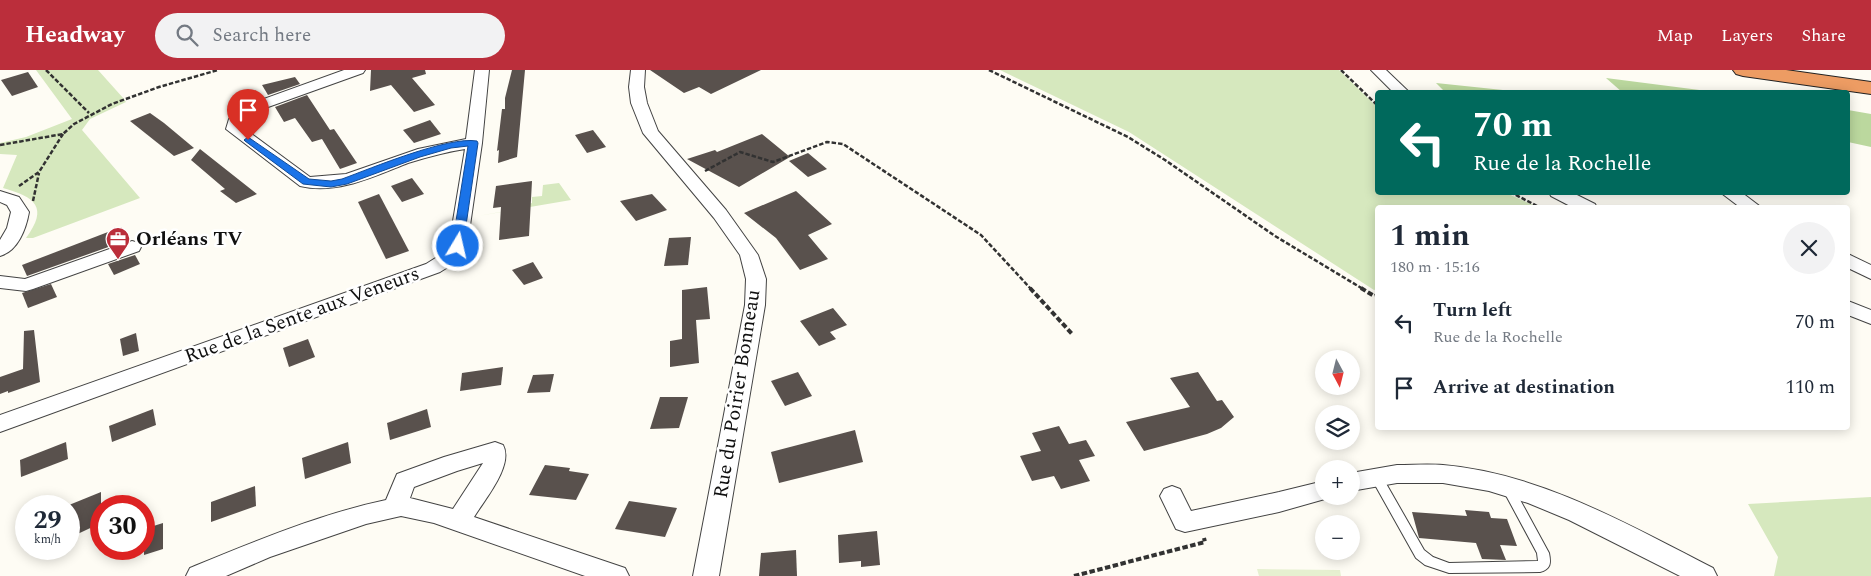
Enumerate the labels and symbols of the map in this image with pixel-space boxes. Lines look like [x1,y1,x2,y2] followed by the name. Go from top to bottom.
[227,89,269,140] pin
[431,219,483,271] position arrow
[136,224,242,254] place label: Orléans TV
[105,226,131,260] office icon: Orléans TV
[180,258,424,372] street label: Rue de la Sente aux Veneurs
[706,287,768,501] street label: Rue du Poirier Bonneau
[1315,350,1360,395] north arrow
[90,495,155,560] speed limit sign: 30

